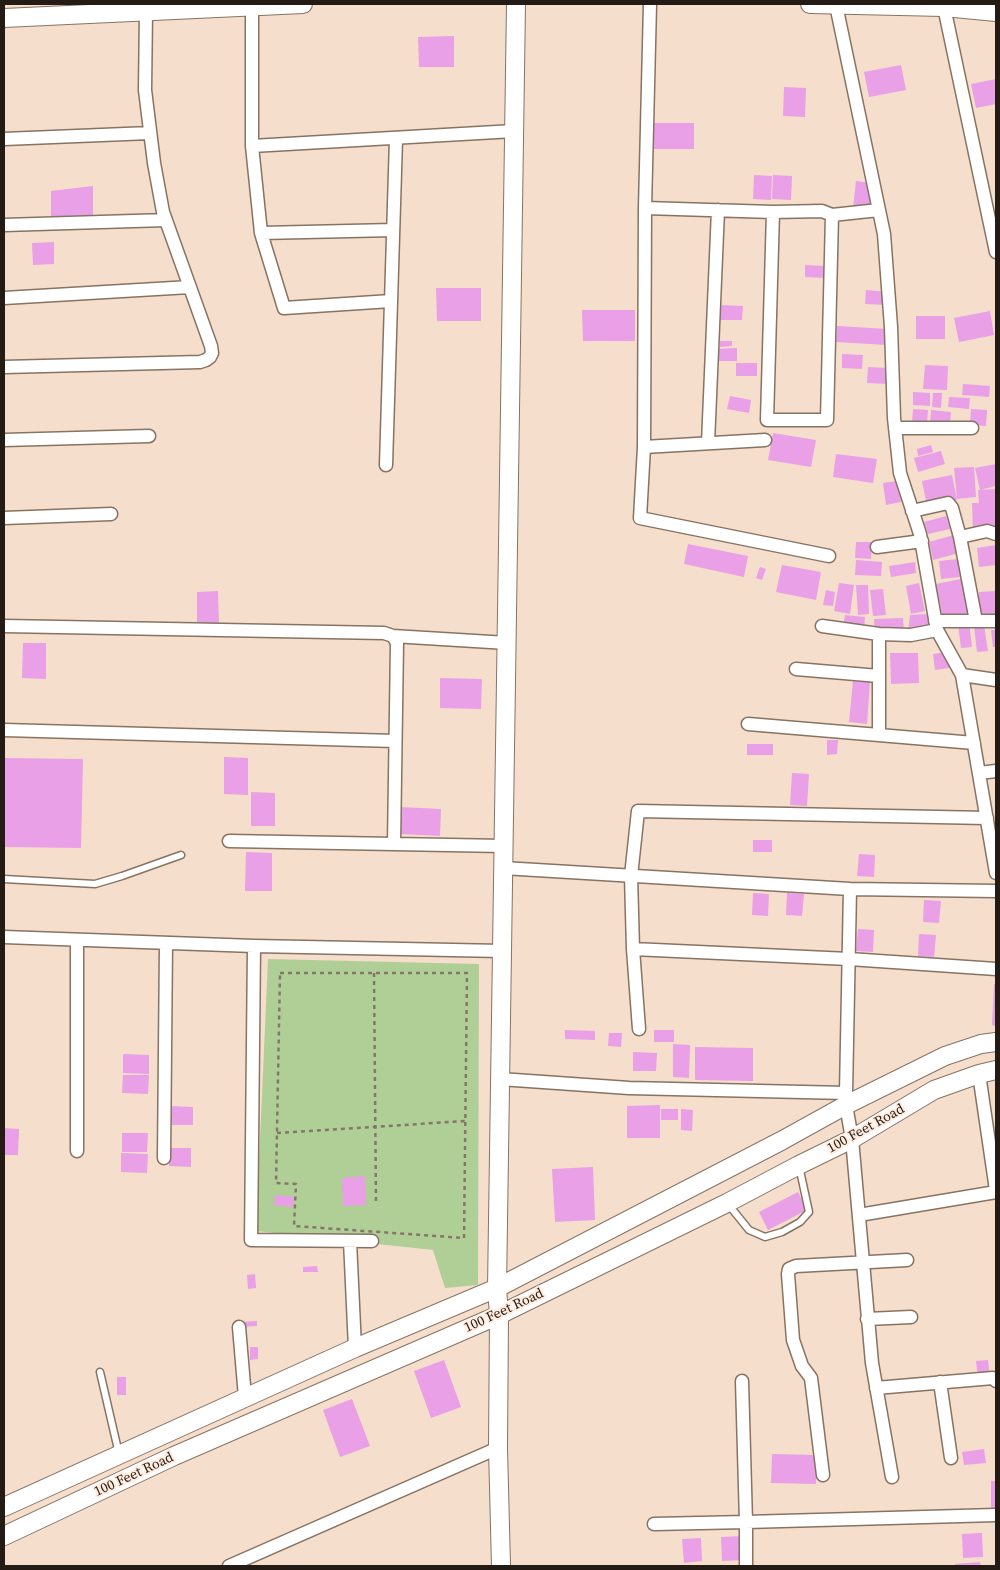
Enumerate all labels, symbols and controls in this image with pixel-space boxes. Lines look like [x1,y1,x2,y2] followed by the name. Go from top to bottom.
[824,1101,908,1157] street label: 100 Feet Road
[462,1285,546,1337] street label: 100 Feet Road
[92,1449,176,1501] street label: 100 Feet Road

